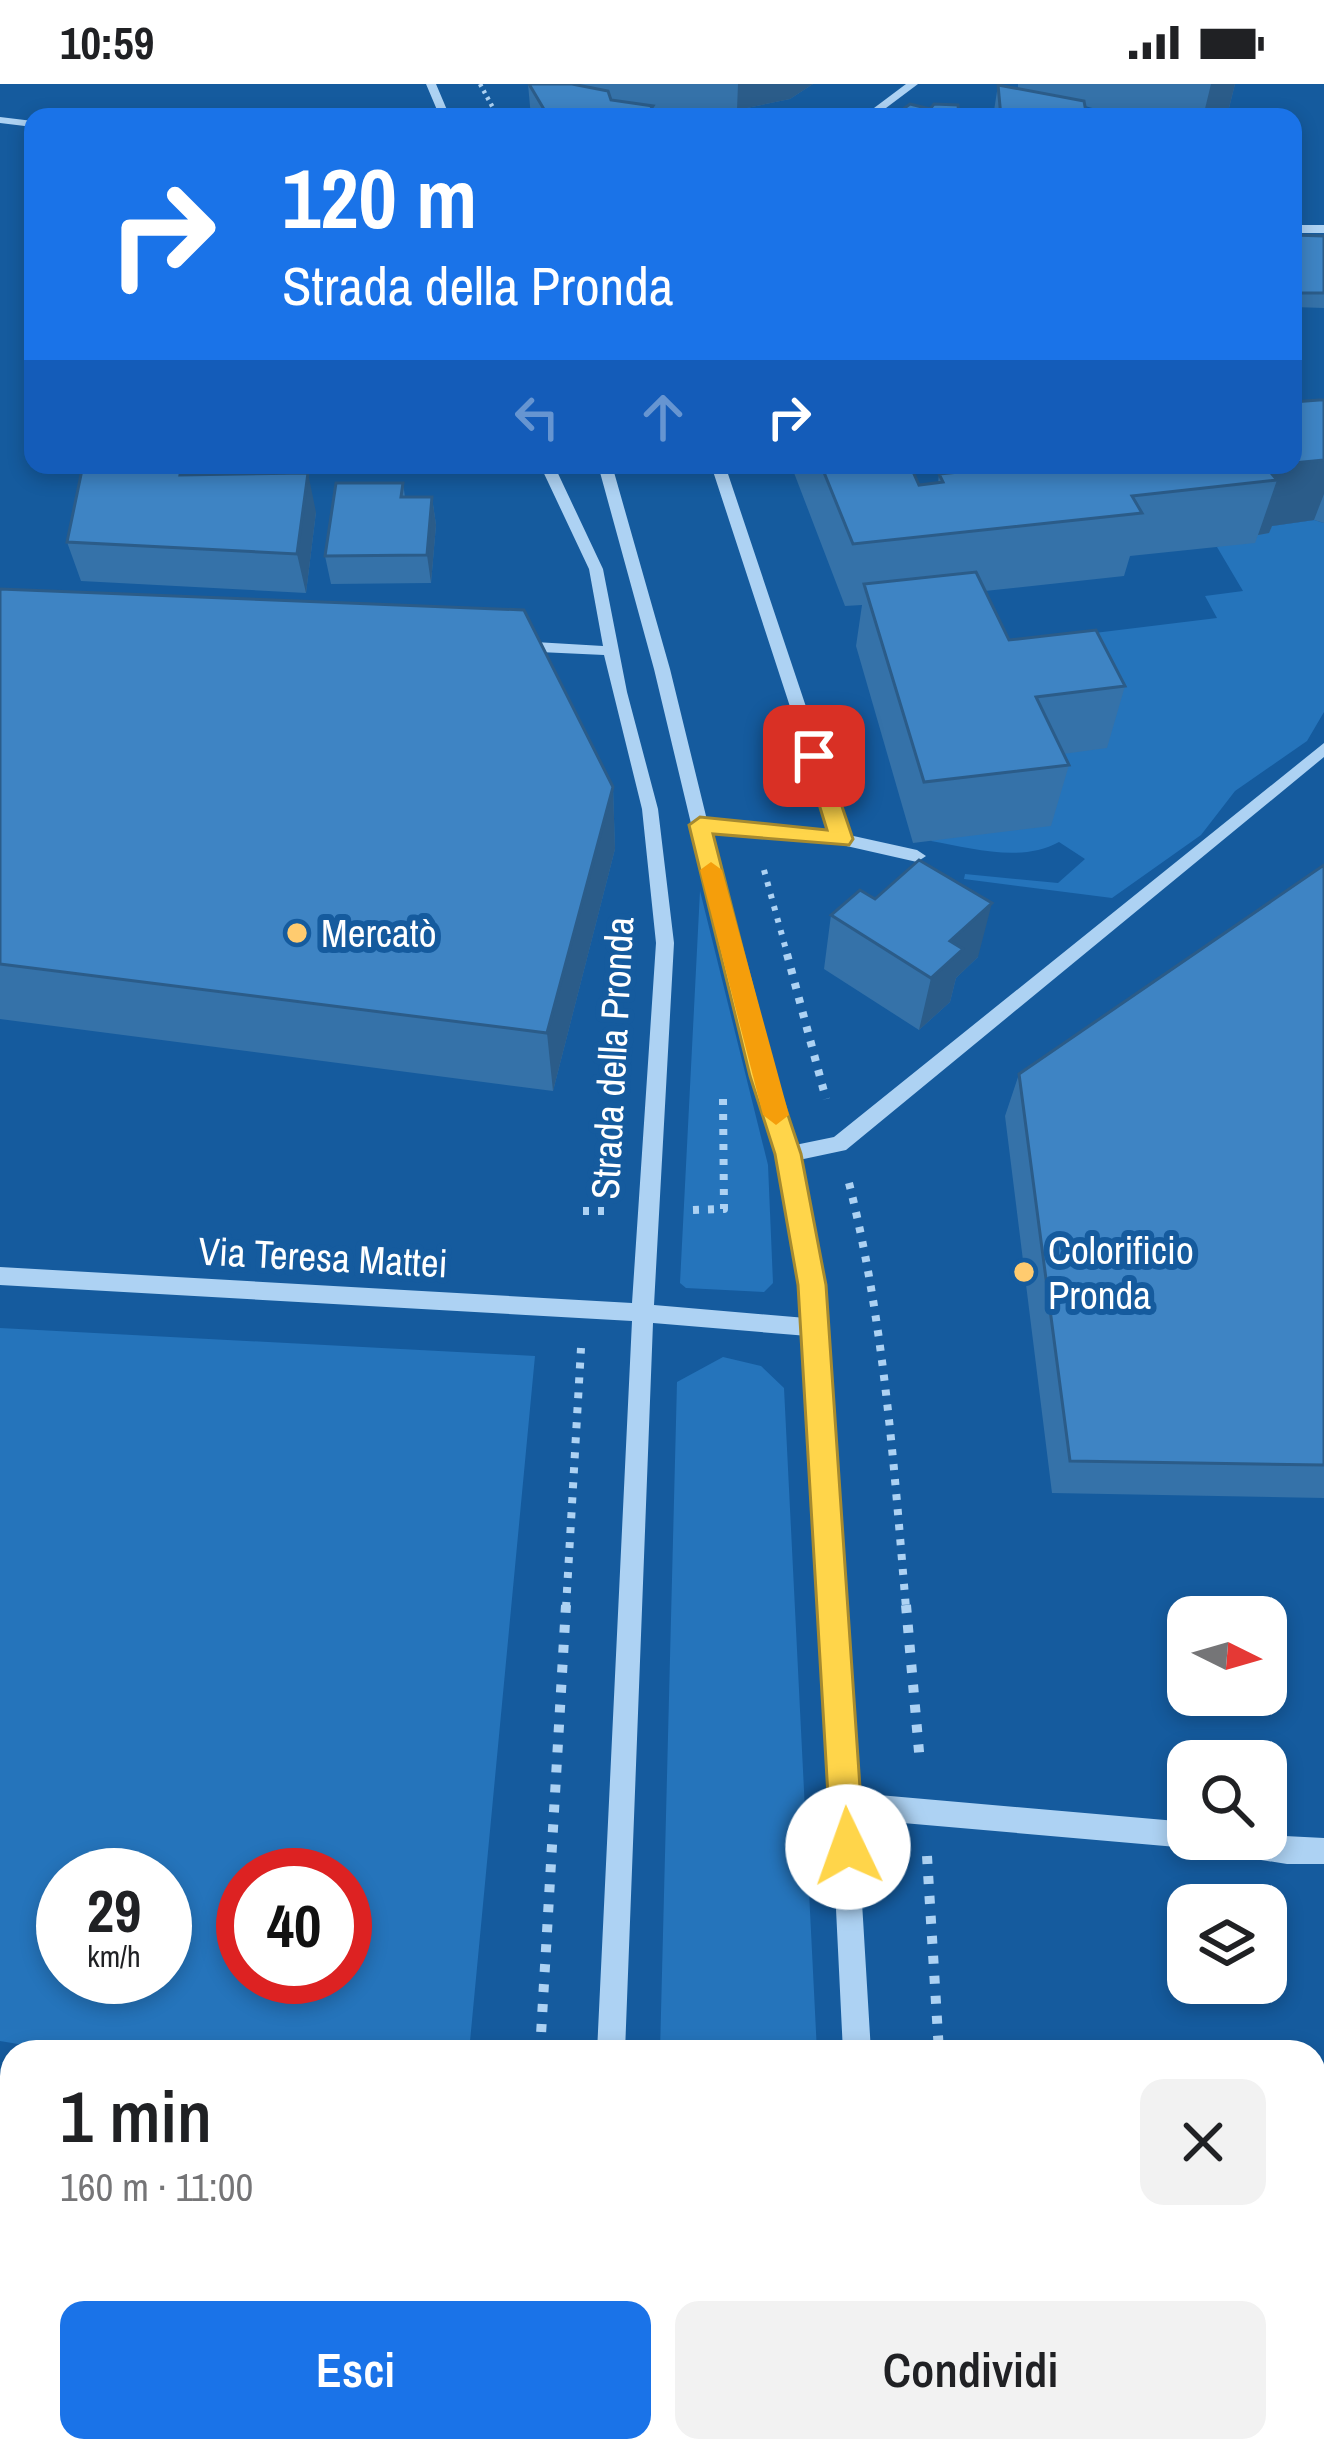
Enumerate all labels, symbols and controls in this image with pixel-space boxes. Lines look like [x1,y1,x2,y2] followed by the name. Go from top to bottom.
[60,12,154,73] text: 10:59
[282,141,477,254] text: 120 m
[84,156,240,312] icon: right
[282,249,673,322] text: Strada della Pronda
[504,384,570,450] icon: left
[630,384,696,450] icon: ahead
[756,384,822,450] icon: right
[763,705,865,807] pin
[781,723,847,789] icon: arrive
[321,907,437,959] place label: Mercatò
[579,915,645,1201] street label: Strada della Pronda
[284,920,310,946] marker: Mercatò
[1048,1224,1194,1321] place label: Colorificio Pronda
[197,1225,449,1289] street label: Via Teresa Mattei
[1011,1259,1037,1285] marker: Colorificio Pronda
[1167,1596,1287,1716] north arrow
[1167,1596,1287,2004] map controls
[1167,1740,1287,1860] button: search
[785,1784,911,1910] position arrow
[216,1848,372,2004] speed limit sign: 40
[87,1870,141,1951] text: 29
[1167,1884,1287,2004] button: layers
[87,1936,141,1976] text: km/h
[60,2067,212,2164] text: 1 min
[1140,2079,1266,2205] button: close
[60,2161,253,2213] text: 160 m · 11:00
[60,2301,651,2439] button: Esci
[675,2301,1266,2439] button: Condividi

